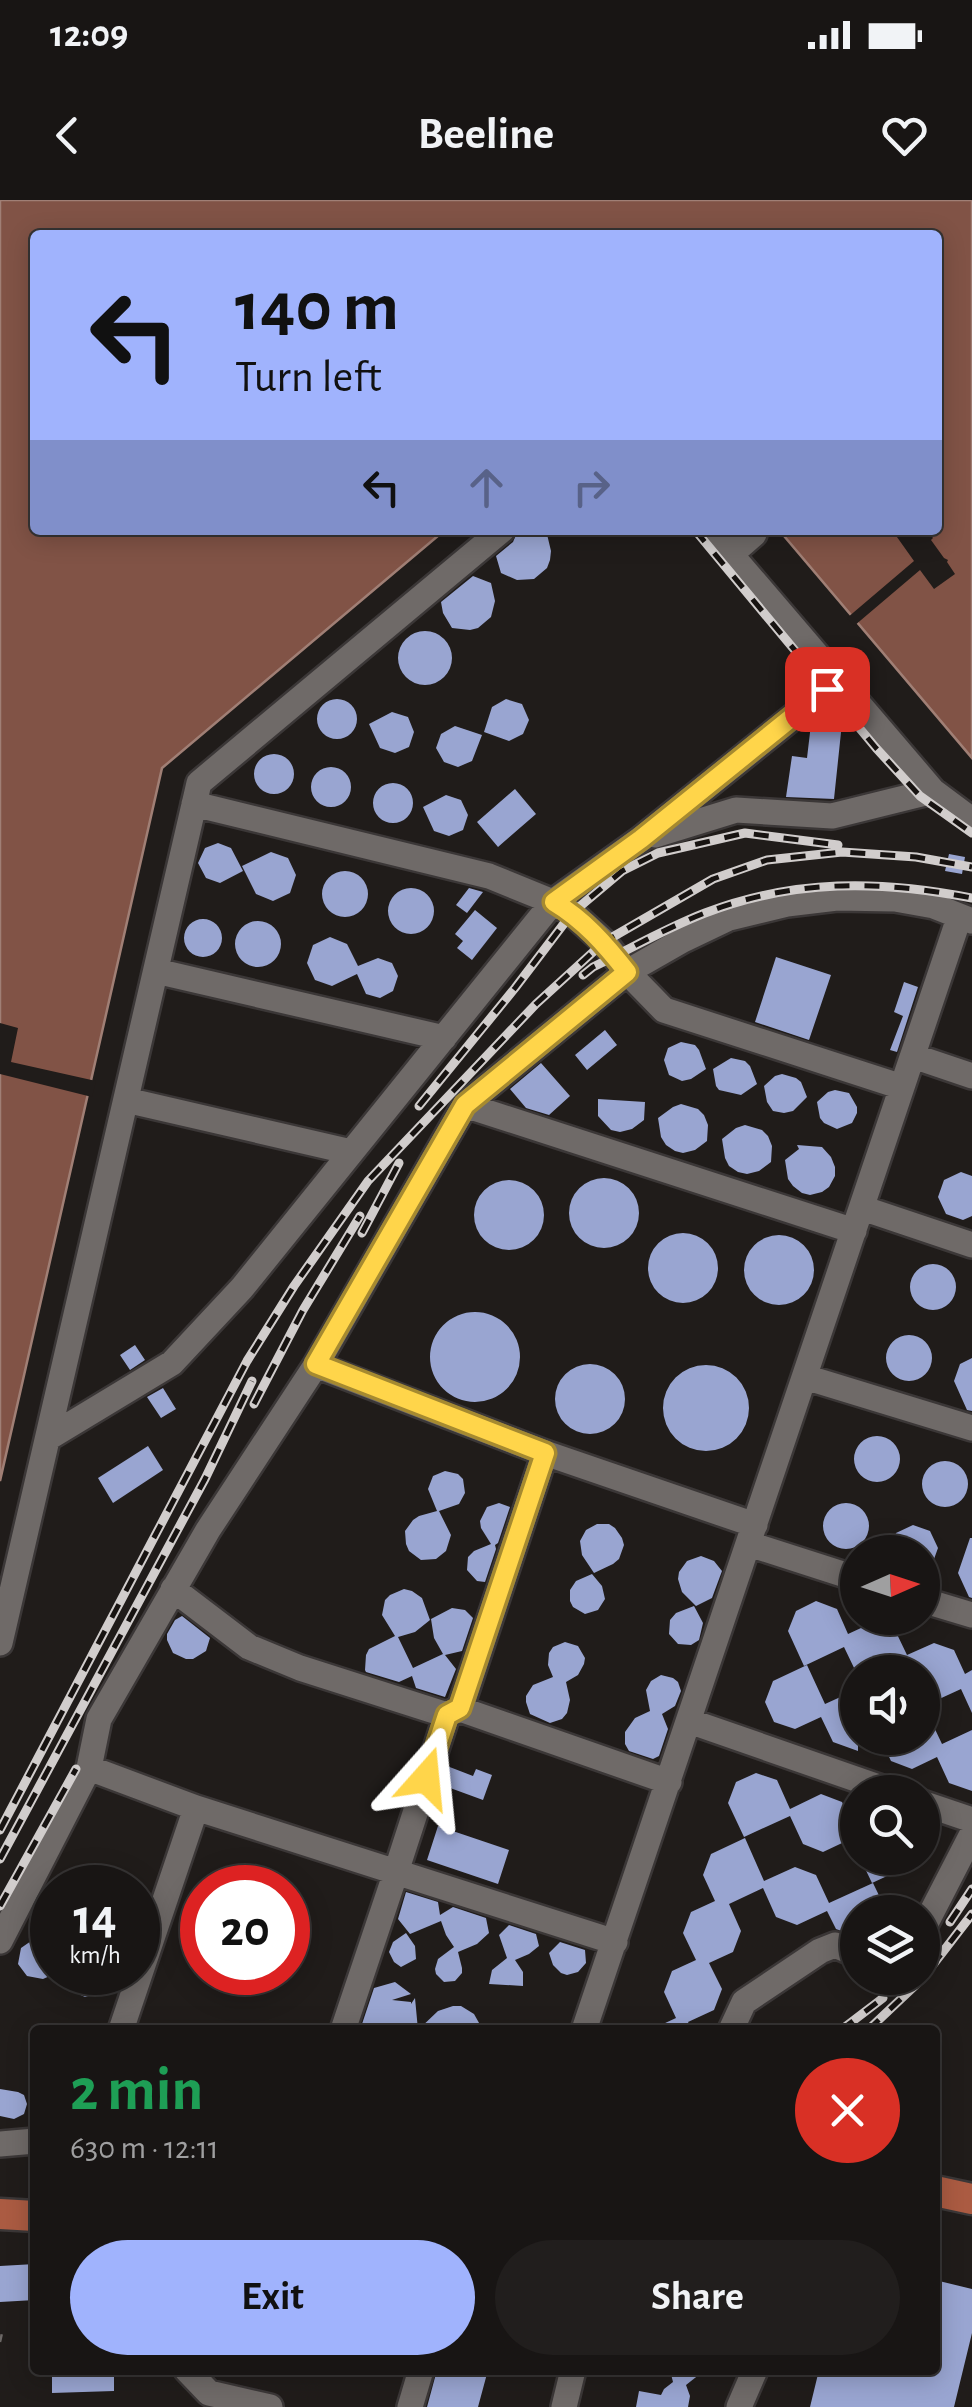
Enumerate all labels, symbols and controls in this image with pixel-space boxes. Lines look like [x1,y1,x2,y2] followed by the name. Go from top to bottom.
[50,16,128,54] text: 12:09
[40,108,95,163] icon: back
[877,108,932,163] icon: heart
[418,112,554,157] text: Beeline
[70,270,200,400] icon: left
[235,273,399,343] text: 140 m
[235,355,382,400] text: Turn left
[354,460,409,515] icon: left
[459,460,514,515] icon: ahead
[564,460,619,515] icon: right
[785,647,870,732] pin
[800,662,855,717] icon: arrive
[840,1535,940,1635] north arrow
[840,1535,940,1995] map controls
[840,1655,940,1755] button: sound
[374,1726,478,1830] position arrow
[840,1775,940,1875] button: search
[180,1865,310,1995] speed limit sign: 20
[73,1893,117,1943] text: 14
[840,1895,940,1995] button: layers
[69,1943,121,1968] text: km/h
[795,2058,900,2163] button: close
[70,2061,203,2121] text: 2 min
[70,2132,219,2164] text: 630 m · 12:11
[70,2240,475,2355] button: Exit
[495,2240,900,2355] button: Share

